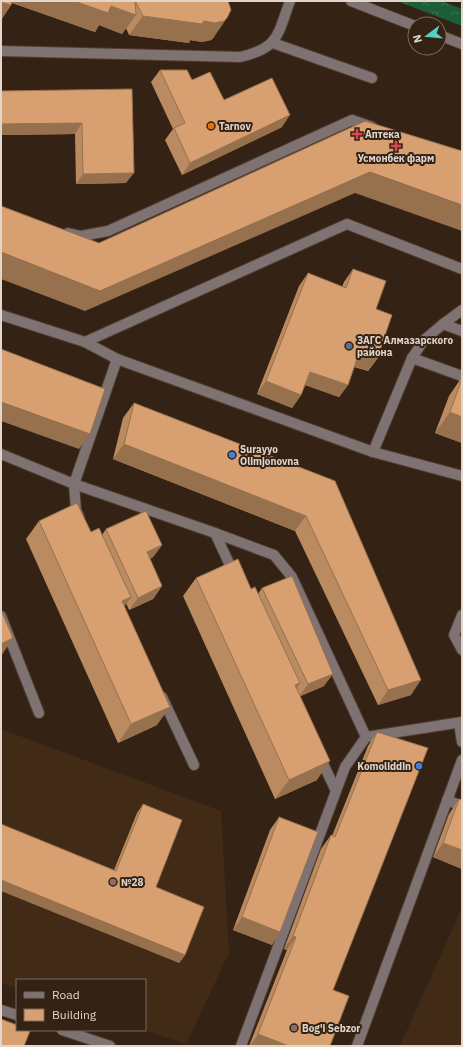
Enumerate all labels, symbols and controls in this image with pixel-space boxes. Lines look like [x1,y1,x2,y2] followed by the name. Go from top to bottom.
[407,16,447,56] north arrow
[410,33,425,45] text: N
[219,120,251,133] place label: Tarnov
[206,121,216,131] marker: Tarnov
[365,128,400,141] place label: Аптека
[352,129,362,139] marker: Аптека
[391,141,401,151] marker: Усмонбек фарм
[358,152,434,165] place label: Усмонбек фарм
[357,334,454,359] place label: ЗАГС Алмазарского района
[344,341,354,351] marker: ЗАГС Алмазарского района
[240,443,299,468] place label: Surayyo Olimjonovna
[227,450,237,460] marker: Surayyo Olimjonovna
[357,760,411,773] place label: Komoliddin
[414,761,424,771] marker: Komoliddin
[121,876,144,889] place label: №28
[108,877,118,887] marker: №28
[16,979,146,1031] legend
[52,987,80,1002] text: Road
[52,1007,97,1022] text: Building
[302,1022,360,1035] place label: Bog'i Sebzor
[289,1023,299,1033] marker: Bog'i Sebzor

